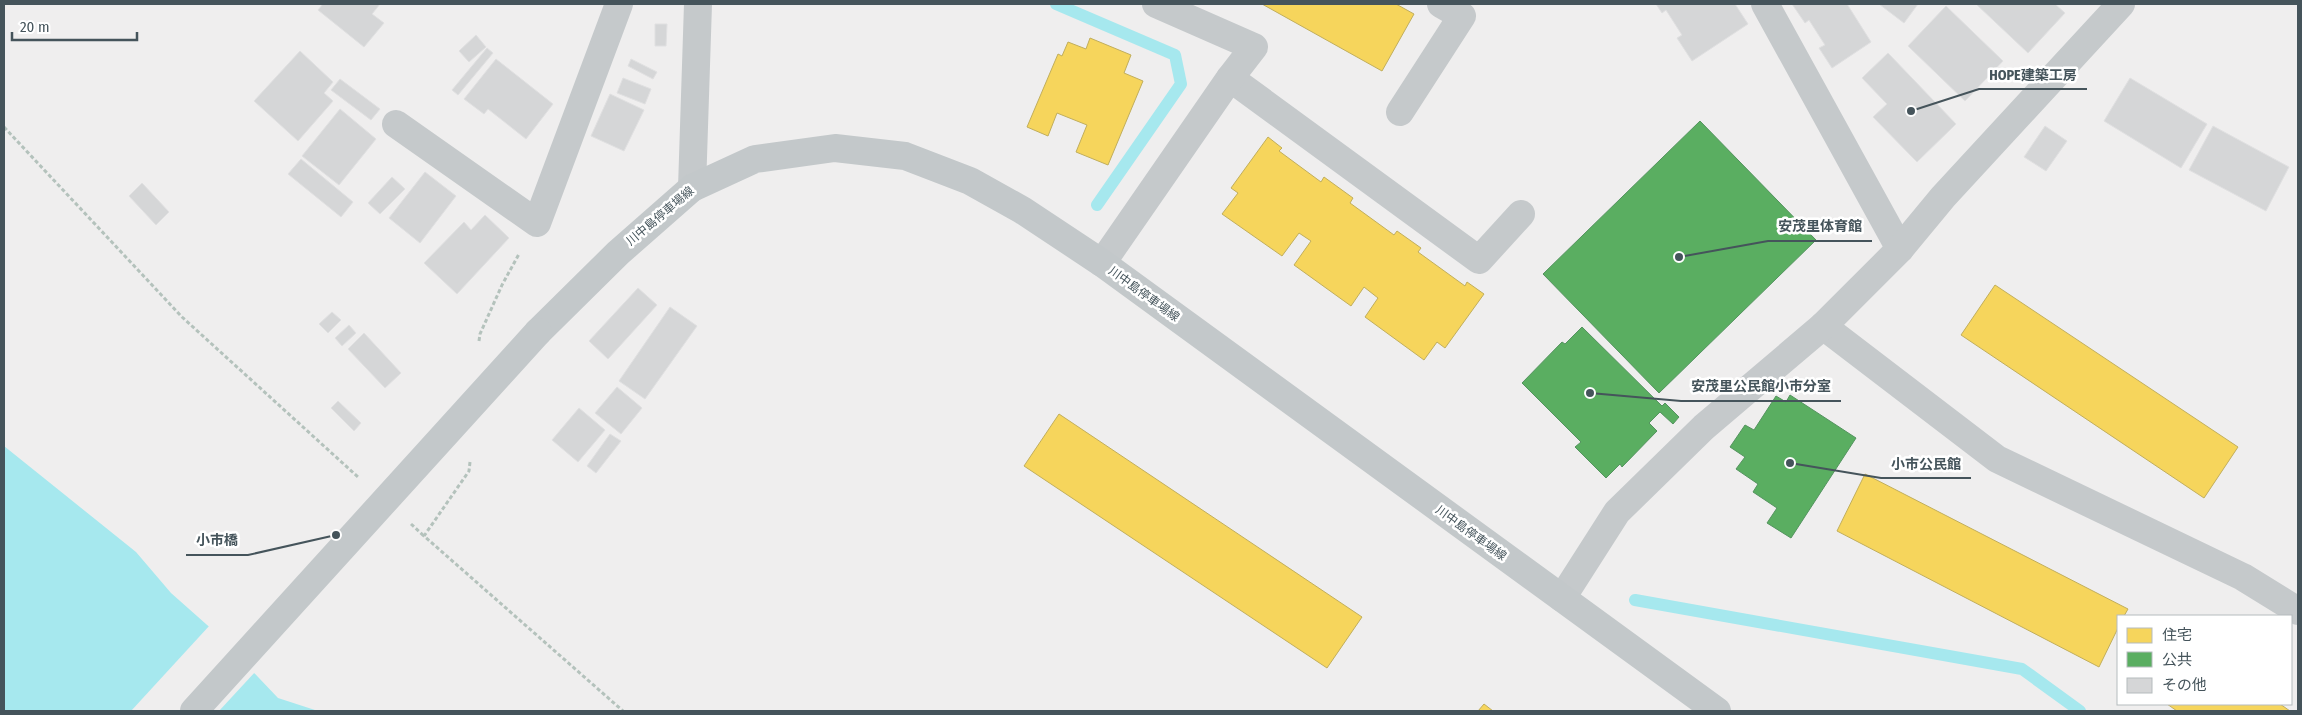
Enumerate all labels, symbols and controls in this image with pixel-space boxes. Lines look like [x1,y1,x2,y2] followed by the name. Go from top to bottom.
[12,10,138,42] scale bar
[20,18,50,36] text: 20 m
[1979,60,2087,89] callout: HOPE建築工房
[1989,67,2077,84] text: HOPE建築工房
[623,184,697,248] street label: 川中島停車場線
[1768,212,1872,241] callout: 安茂里体育館
[1778,218,1862,235] text: 安茂里体育館
[1106,264,1182,324] street label: 川中島停車場線
[1681,372,1841,401] callout: 安茂里公民館小市分室
[1691,378,1831,395] text: 安茂里公民館小市分室
[1881,449,1971,478] callout: 小市公民館
[1891,456,1961,473] text: 小市公民館
[1433,503,1509,563] street label: 川中島停車場線
[186,526,248,555] callout: 小市橋
[196,532,238,549] text: 小市橋
[2117,615,2292,705] legend
[2162,626,2192,644] text: 住宅
[2162,651,2192,669] text: 公共
[2162,676,2207,694] text: その他

